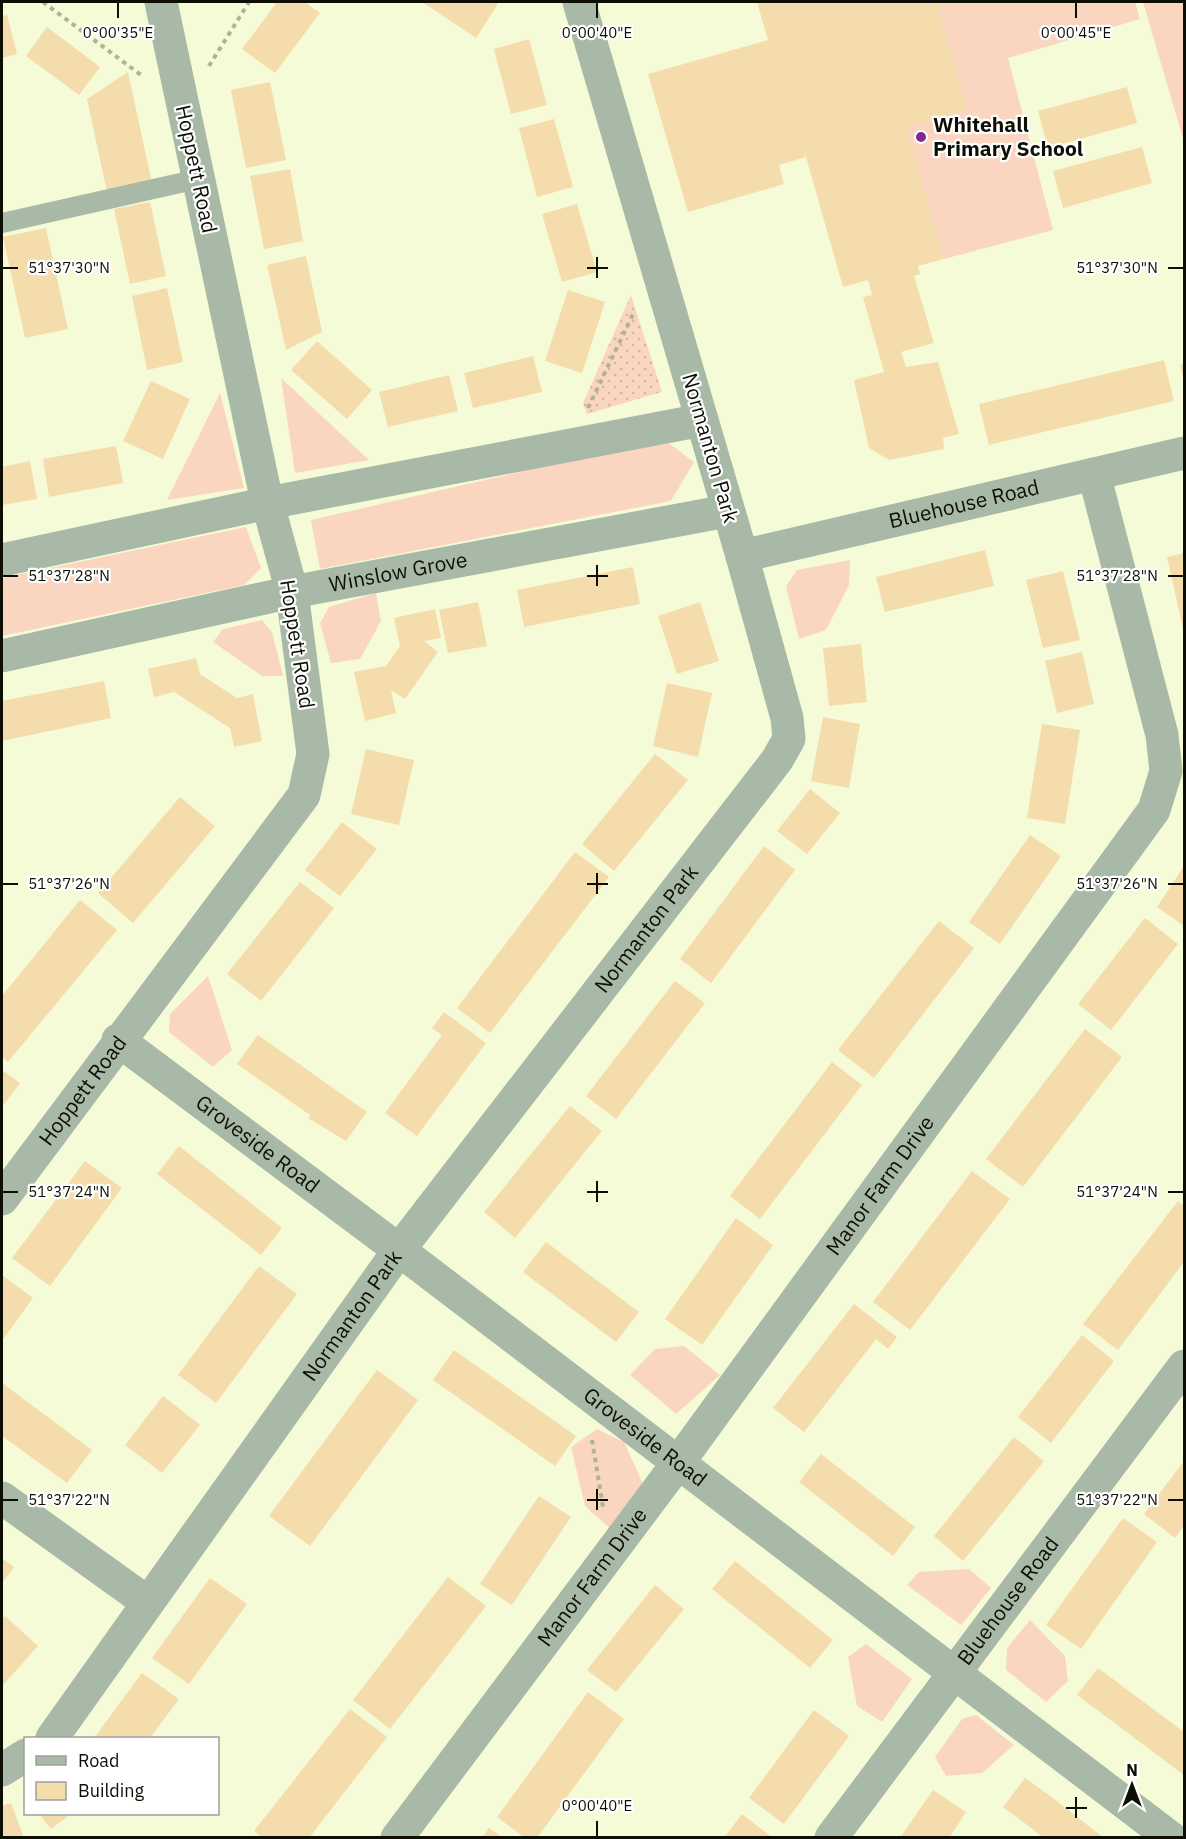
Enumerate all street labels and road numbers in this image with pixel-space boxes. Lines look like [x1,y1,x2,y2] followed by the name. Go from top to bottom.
[170,102,224,235] street label: Hoppett Road
[676,370,746,526] street label: Normanton Park
[886,472,1042,534] street label: Bluehouse Road
[327,545,469,598] street label: Winslow Grove
[274,577,322,710] street label: Hoppett Road
[587,859,704,998] street label: Normanton Park
[32,1030,132,1151] street label: Hoppett Road
[190,1088,326,1199] street label: Groveside Road
[819,1109,940,1260] street label: Manor Farm Drive
[295,1244,408,1386] street label: Normanton Park
[578,1381,713,1493] street label: Groveside Road
[531,1501,653,1652] street label: Manor Farm Drive
[950,1530,1065,1670] street label: Bluehouse Road

